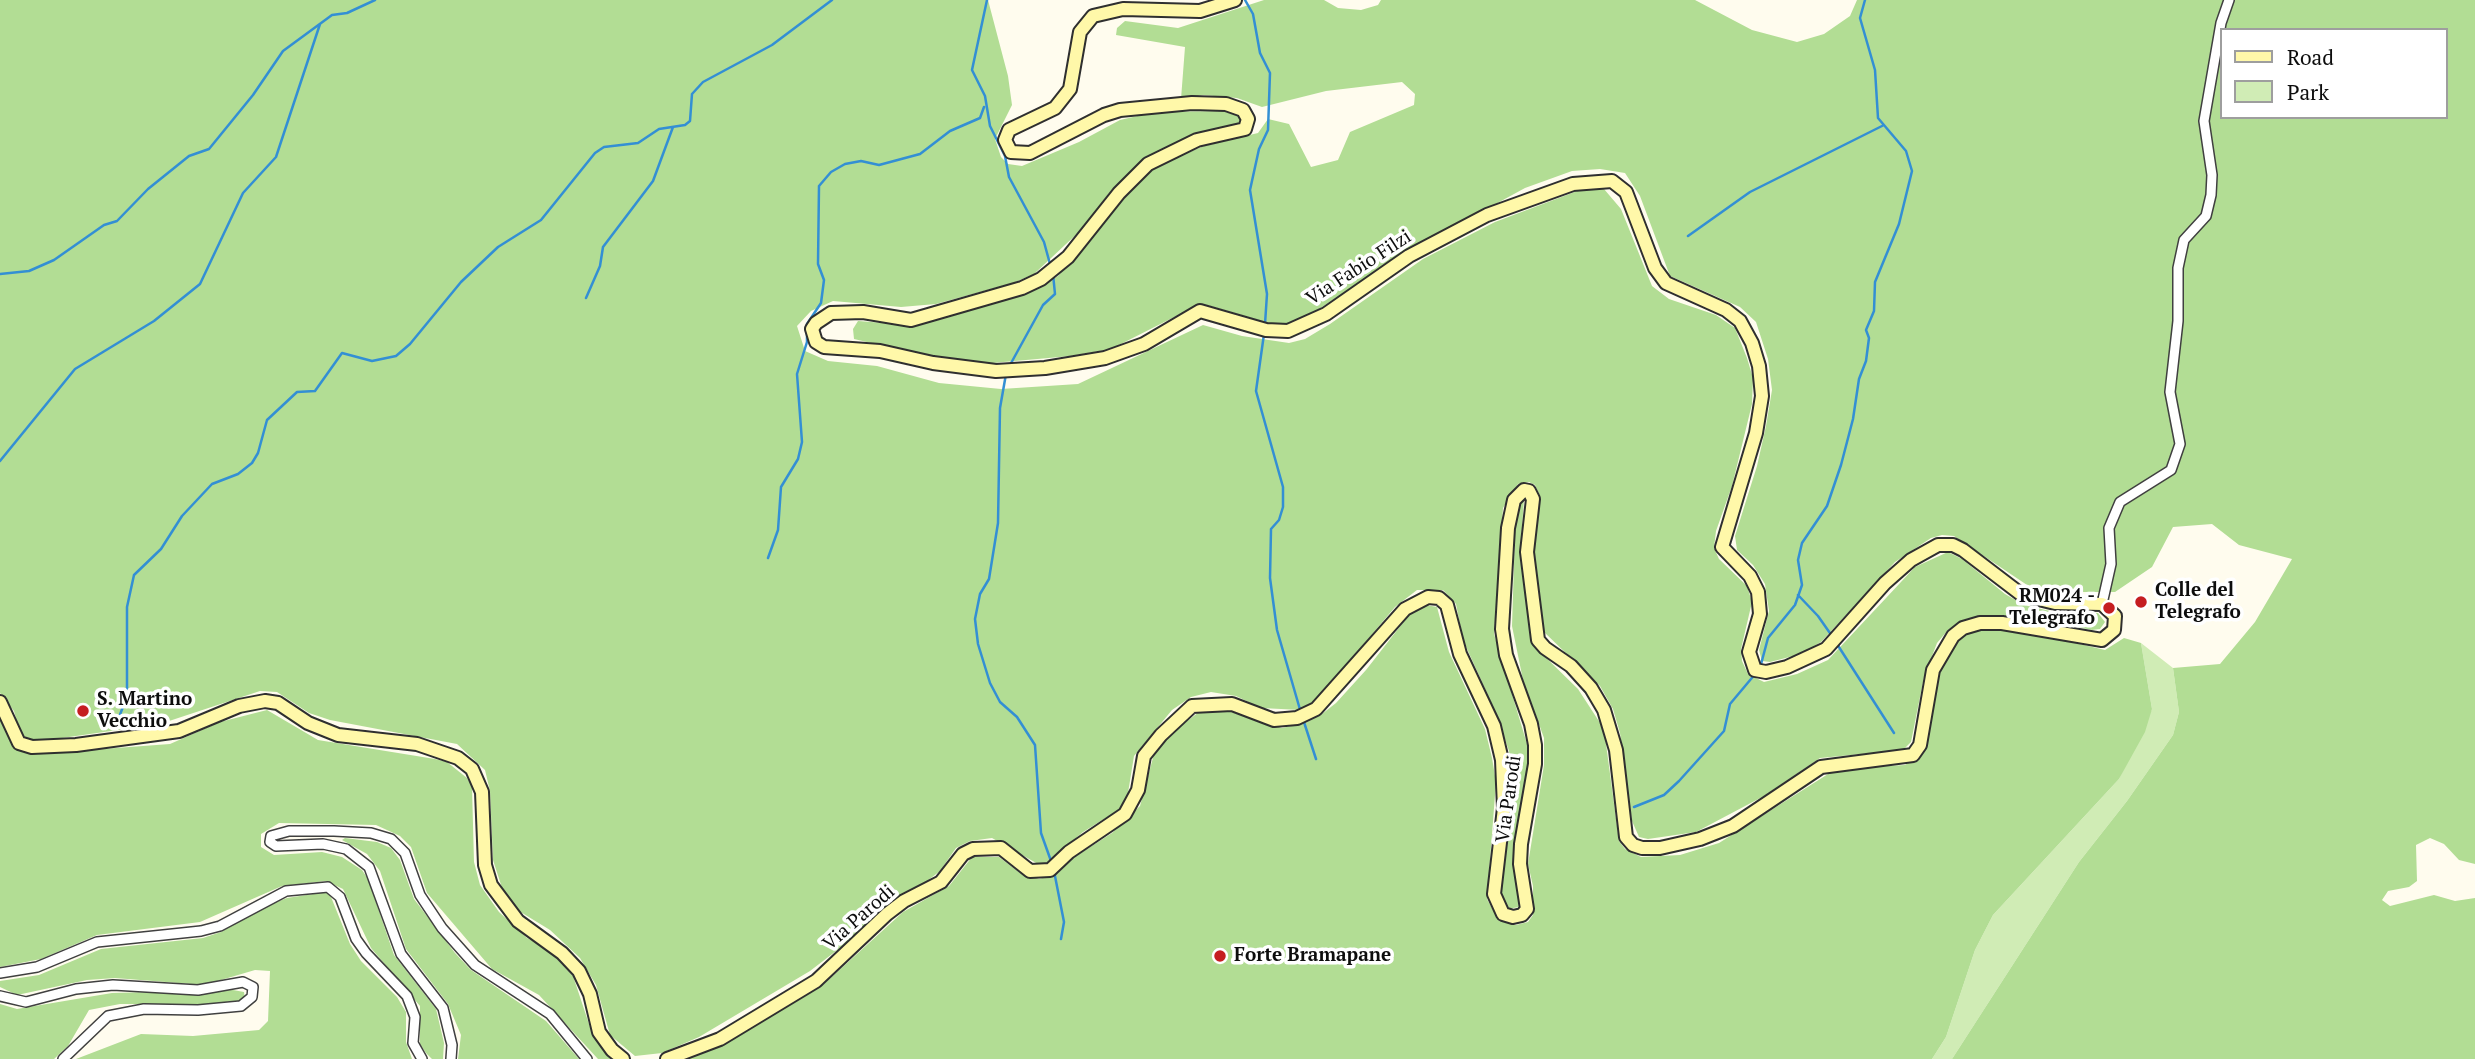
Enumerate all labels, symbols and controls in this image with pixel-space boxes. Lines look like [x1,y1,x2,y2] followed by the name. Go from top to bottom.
[2220,28,2447,119] legend
[2287,43,2334,71] text: Road
[2287,78,2329,106] text: Park
[1302,226,1416,310] street label: Via Fabio Filzi
[2155,580,2241,624] place label: Colle del Telegrafo
[2009,586,2095,630] place label: RM024 - Telegrafo
[2133,594,2149,610] marker: Colle del Telegrafo
[2101,600,2117,616] marker: RM024 - Telegrafo
[97,689,192,733] place label: S. Martino Vecchio
[75,703,91,719] marker: S. Martino Vecchio
[1492,754,1526,844] street label: Via Parodi
[818,881,900,955] street label: Via Parodi
[1234,945,1391,967] place label: Forte Bramapane
[1212,948,1228,964] marker: Forte Bramapane

